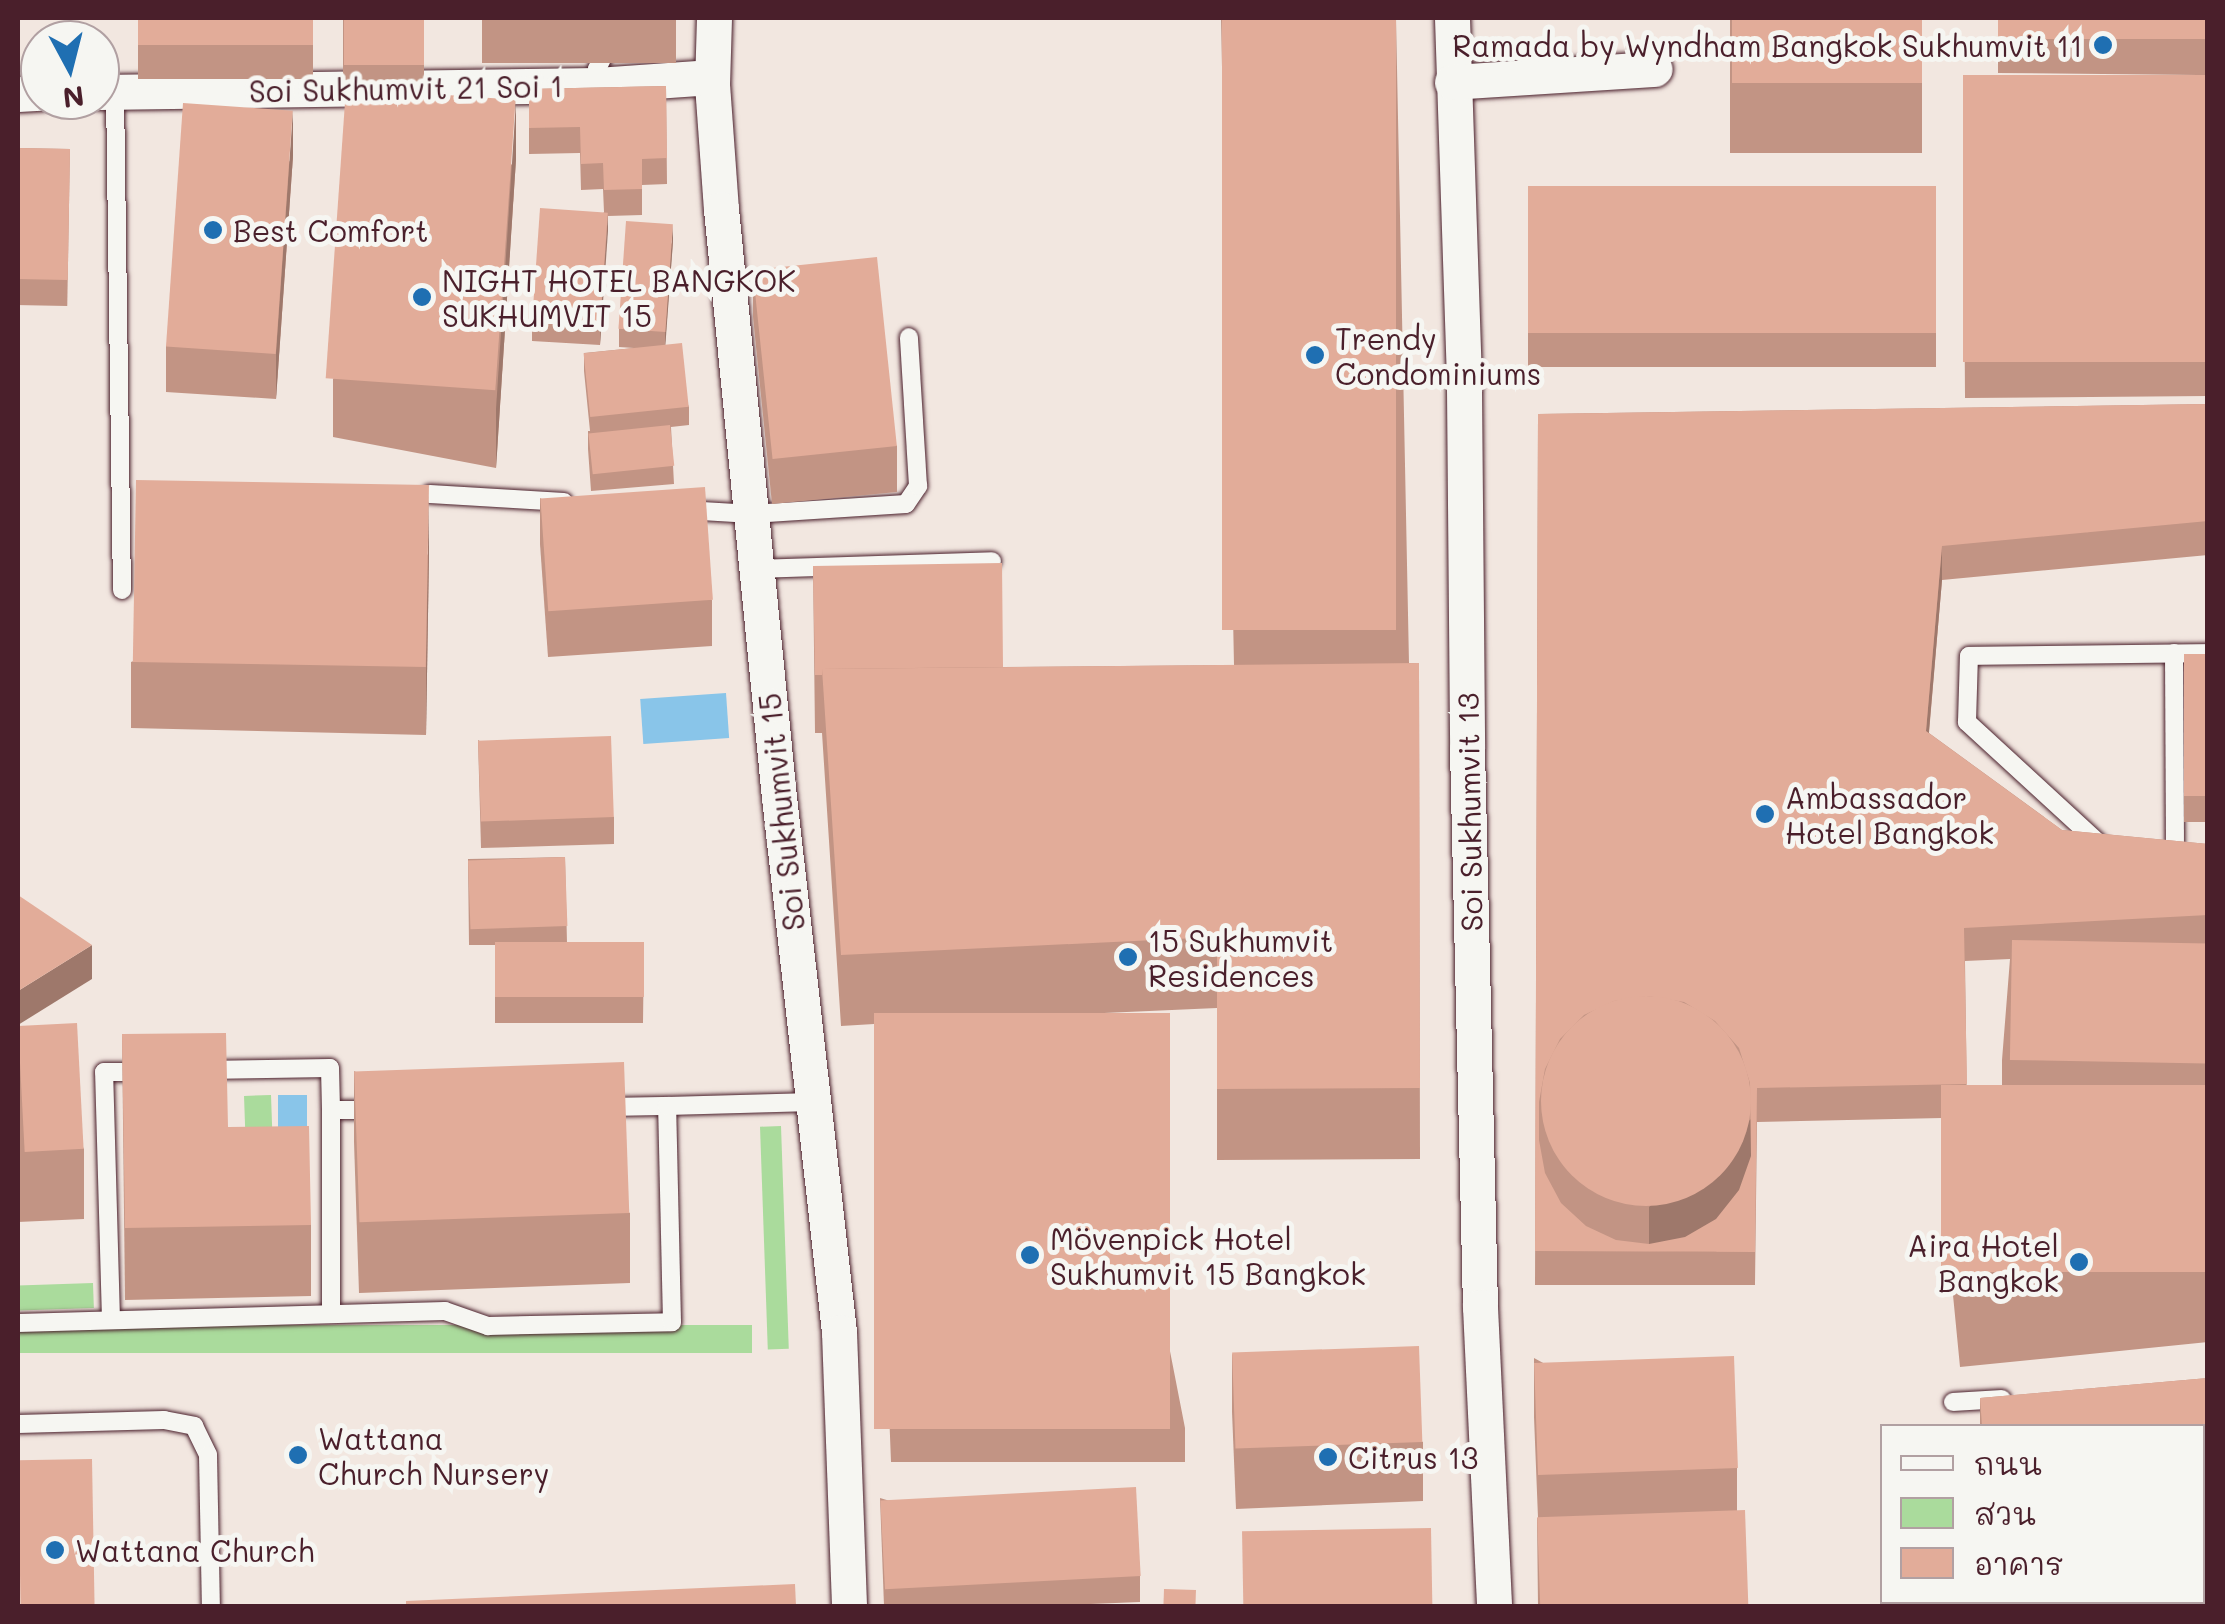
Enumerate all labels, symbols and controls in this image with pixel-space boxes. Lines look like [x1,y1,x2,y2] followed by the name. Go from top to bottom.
[20,20,120,120] north arrow
[1452,27,2083,63] place label: Ramada by Wyndham Bangkok Sukhumvit 11
[2092,34,2114,56] marker: Ramada by Wyndham Bangkok Sukhumvit 11
[249,67,563,109] street label: Soi Sukhumvit 21 Soi 1
[61,79,86,117] text: N
[233,212,428,248] place label: Best Comfort
[202,219,224,241] marker: Best Comfort
[442,262,796,332] place label: NIGHT HOTEL BANGKOK SUKHUMVIT 15
[411,286,433,308] marker: NIGHT HOTEL BANGKOK SUKHUMVIT 15
[1335,320,1541,390] place label: Trendy Condominiums
[1304,344,1326,366] marker: Trendy Condominiums
[751,691,811,933] street label: Soi Sukhumvit 15
[1449,692,1489,932] street label: Soi Sukhumvit 13
[1785,779,1994,850] place label: Ambassador Hotel Bangkok
[1754,803,1776,825] marker: Ambassador Hotel Bangkok
[1148,922,1333,992] place label: 15 Sukhumvit Residences
[1117,946,1139,968] marker: 15 Sukhumvit Residences
[1050,1220,1366,1290] place label: Mövenpick Hotel Sukhumvit 15 Bangkok
[1907,1227,2059,1298] place label: Aira Hotel Bangkok
[1019,1244,1041,1266] marker: Mövenpick Hotel Sukhumvit 15 Bangkok
[2068,1251,2090,1273] marker: Aira Hotel Bangkok
[318,1420,549,1490] place label: Wattana Church Nursery
[1880,1424,2205,1604] legend
[1348,1439,1478,1475] place label: Citrus 13
[1974,1443,2042,1483] text: ถนน
[287,1444,309,1466] marker: Wattana Church Nursery
[1317,1446,1339,1468] marker: Citrus 13
[1974,1493,2036,1533] text: สวน
[75,1532,314,1568] place label: Wattana Church
[44,1539,66,1561] marker: Wattana Church
[1974,1543,2064,1583] text: อาคาร

